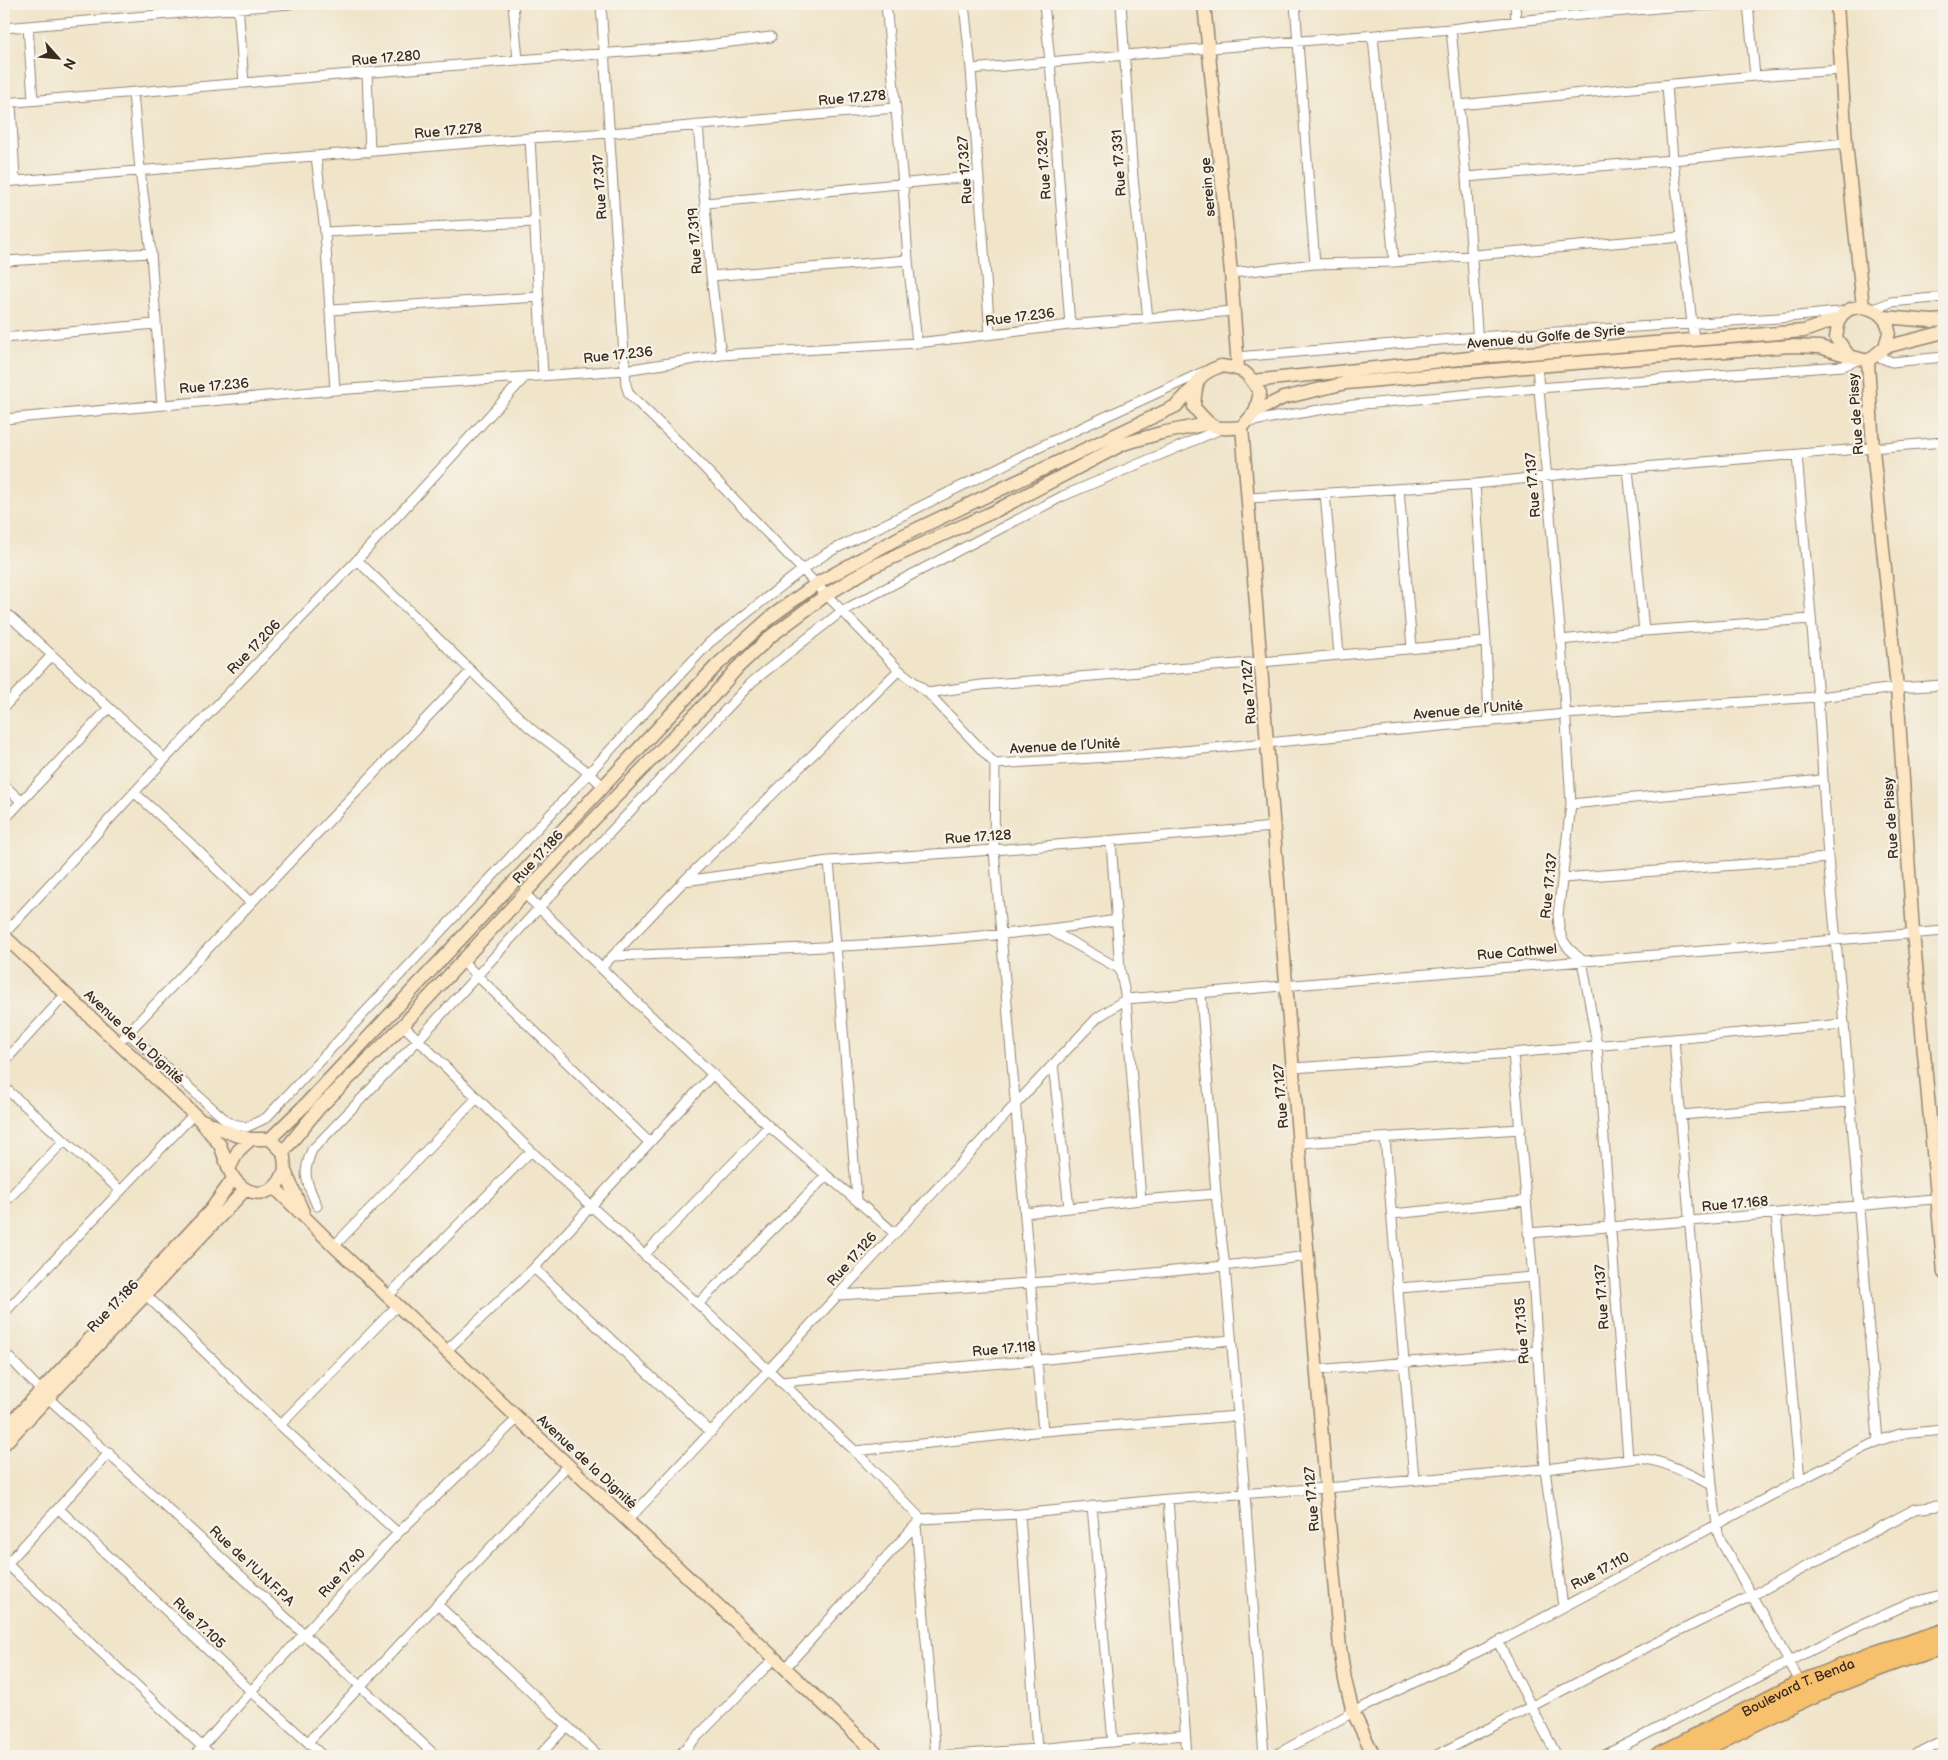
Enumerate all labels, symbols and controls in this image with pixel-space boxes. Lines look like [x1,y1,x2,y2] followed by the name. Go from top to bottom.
[32,32,82,82] north arrow
[351,47,421,69] street label: Rue 17.280
[59,55,79,72] text: N
[817,87,887,109] street label: Rue 17.278
[413,120,483,142] street label: Rue 17.278
[1108,129,1130,197] street label: Rue 17.331
[1033,130,1055,200] street label: Rue 17.329
[954,135,976,205] street label: Rue 17.327
[589,153,611,220] street label: Rue 17.317
[1197,157,1219,217] street label: serein ge
[684,207,706,275] street label: Rue 17.319
[984,304,1056,330] street label: Rue 17.236
[1466,322,1626,352] street label: Avenue du Golfe de Syrie
[582,343,654,367] street label: Rue 17.236
[1845,372,1867,456] street label: Rue de Pissy
[178,374,250,398] street label: Rue 17.236
[1522,451,1544,518] street label: Rue 17.137
[224,616,285,678] street label: Rue 17.206
[1238,659,1260,725] street label: Rue 17.127
[1412,697,1524,723] street label: Avenue de l´Unité
[1009,735,1121,757] street label: Avenue de l´Unité
[1880,776,1902,860] street label: Rue de Pissy
[509,826,567,887] street label: Rue 17.186
[944,826,1012,848] street label: Rue 17.128
[1537,852,1561,920] street label: Rue 17.137
[1476,940,1558,964] street label: Rue Cathwel
[80,986,188,1088] street label: Avenue de la Dignité
[1270,1063,1292,1129] street label: Rue 17.127
[1701,1193,1769,1215] street label: Rue 17.168
[823,1228,881,1290] street label: Rue 17.126
[1591,1263,1613,1330] street label: Rue 17.137
[84,1276,143,1336] street label: Rue 17.186
[1511,1297,1533,1365] street label: Rue 17.135
[971,1338,1037,1360] street label: Rue 17.118
[533,1411,641,1513] street label: Avenue de la Dignité
[1301,1466,1323,1532] street label: Rue 17.127
[206,1522,298,1610] street label: Rue de l'U.N.F.P.A
[315,1545,369,1601] street label: Rue 17.90
[1568,1548,1632,1594] street label: Rue 17.110
[169,1594,229,1652] street label: Rue 17.105
[1739,1654,1857,1720] street label: Boulevard T. Benda

